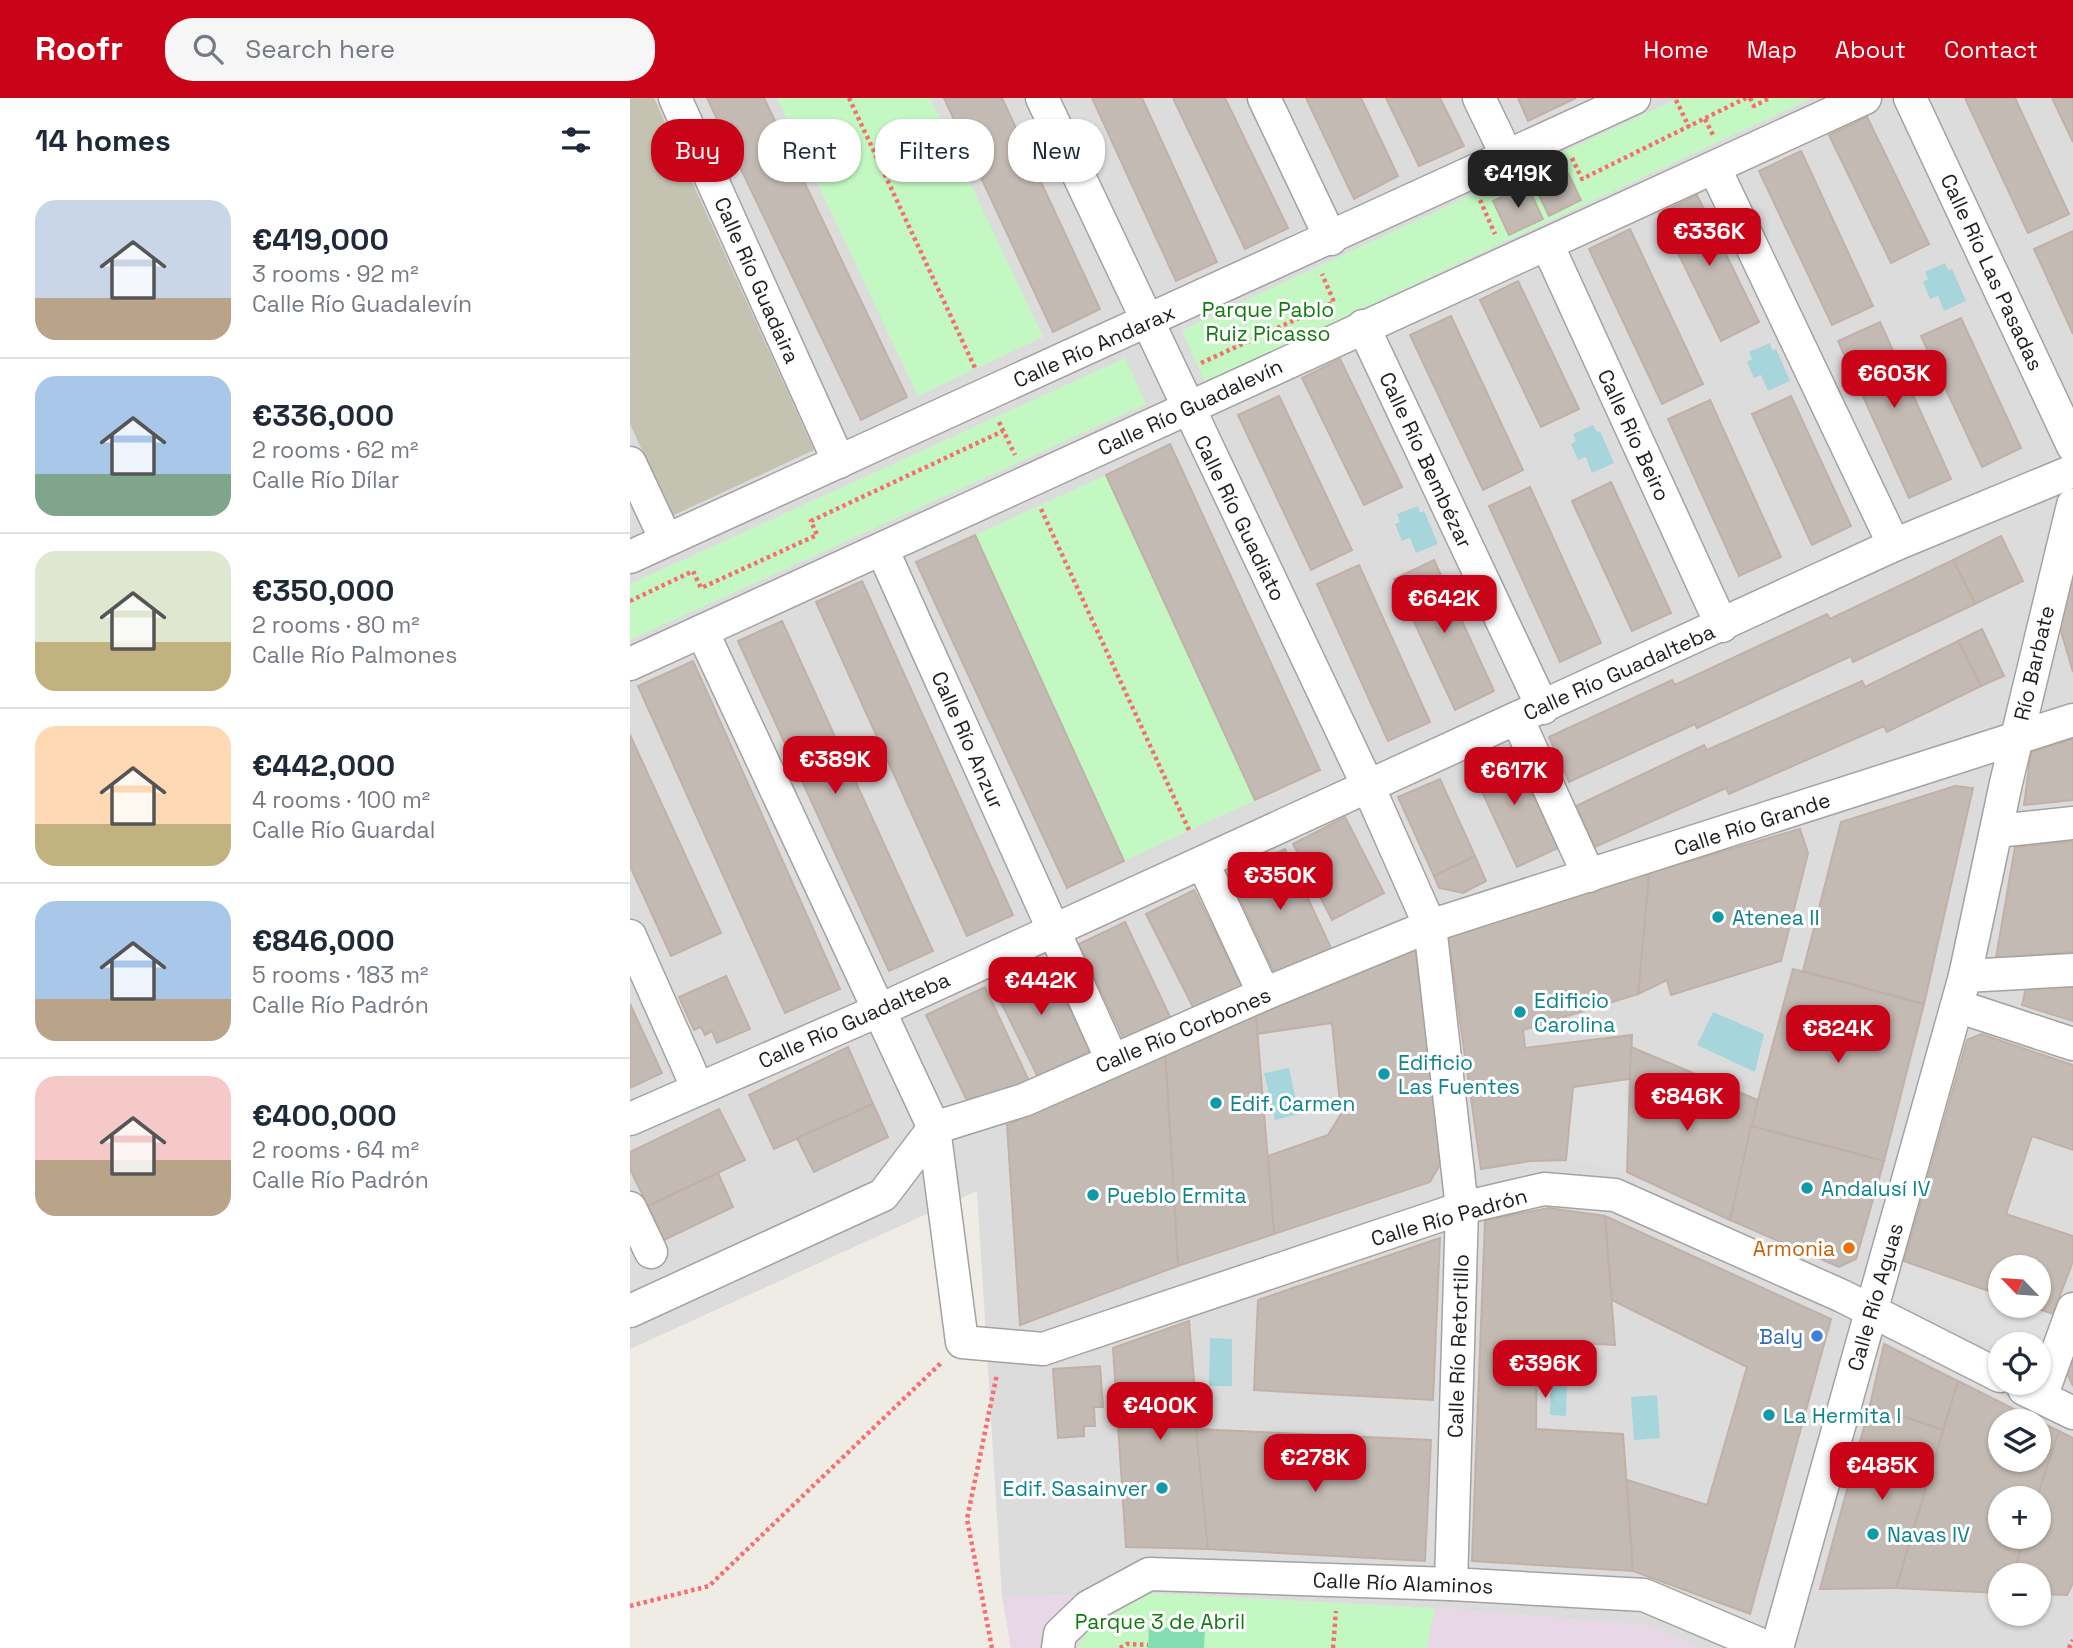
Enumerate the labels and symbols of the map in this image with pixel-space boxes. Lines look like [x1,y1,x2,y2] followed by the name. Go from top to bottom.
[1469,150,1567,210] pin: €419K
[1935,169,2049,375] street label: Calle Río Las Pasadas
[708,193,806,367] street label: Calle Río Guadaira
[1660,208,1758,268] pin: €336K
[1202,296,1334,347] park label: Parque Pablo Ruiz Picasso
[1009,298,1179,394] street label: Calle Río Andarax
[1845,350,1943,410] pin: €603K
[1093,352,1287,462] street label: Calle Río Guadalevín
[1592,365,1676,505] street label: Calle Río Beiro
[1373,368,1479,552] street label: Calle Río Bembézar
[1188,431,1292,605] street label: Calle Río Guadiato
[1395,575,1493,635] pin: €642K
[2008,603,2060,723] street label: Río Barbate
[1519,618,1719,726] street label: Calle Río Guadalteba
[926,667,1010,813] street label: Calle Río Anzur
[786,736,884,796] pin: €389K
[1465,748,1563,807] pin: €617K
[1670,786,1834,862] street label: Calle Río Grande
[1231,852,1329,912] pin: €350K
[1732,904,1820,931] place label: Atenea II
[1710,909,1726,925] marker: Atenea II
[992,958,1090,1017] pin: €442K
[754,966,954,1074] street label: Calle Río Guadalteba
[1091,981,1275,1079] street label: Calle Río Corbones
[1534,987,1615,1038] place label: Edificio Carolina
[1512,1004,1528,1020] marker: Edificio Carolina
[1789,1006,1887,1065] pin: €824K
[1398,1049,1520,1100] place label: Edificio Las Fuentes
[1376,1066,1392,1082] marker: Edificio Las Fuentes
[1638,1074,1736,1133] pin: €846K
[1230,1090,1355,1117] place label: Edif. Carmen
[1208,1095,1224,1111] marker: Edif. Carmen
[1821,1175,1930,1202] place label: Andalusí IV
[1799,1180,1815,1196] marker: Andalusí IV
[1107,1182,1247,1209] place label: Pueblo Ermita
[1368,1182,1530,1252] street label: Calle Río Padrón
[1085,1187,1101,1203] marker: Pueblo Ermita
[1841,1220,1909,1374] street label: Calle Río Aguas
[1753,1235,1835,1262] place label: Armonia
[1841,1240,1857,1256] marker: Armonia
[1441,1254,1475,1438] street label: Calle Río Retortillo
[1988,1255,2051,1318] north arrow
[1759,1323,1803,1350] place label: Baly
[1809,1328,1825,1344] marker: Baly
[1496,1340,1594,1400] pin: €396K
[1111,1382,1209,1442] pin: €400K
[1783,1402,1901,1429] place label: La Hermita I
[1761,1407,1777,1423] marker: La Hermita I
[1266,1434,1364,1494] pin: €278K
[1833,1442,1931,1502] pin: €485K
[1003,1475,1148,1502] place label: Edif. Sasainver
[1154,1480,1170,1496] marker: Edif. Sasainver
[1887,1521,1970,1548] place label: Navas IV
[1865,1526,1881,1542] marker: Navas IV
[1312,1566,1494,1600] street label: Calle Río Alaminos
[1075,1608,1245,1635] park label: Parque 3 de Abril

